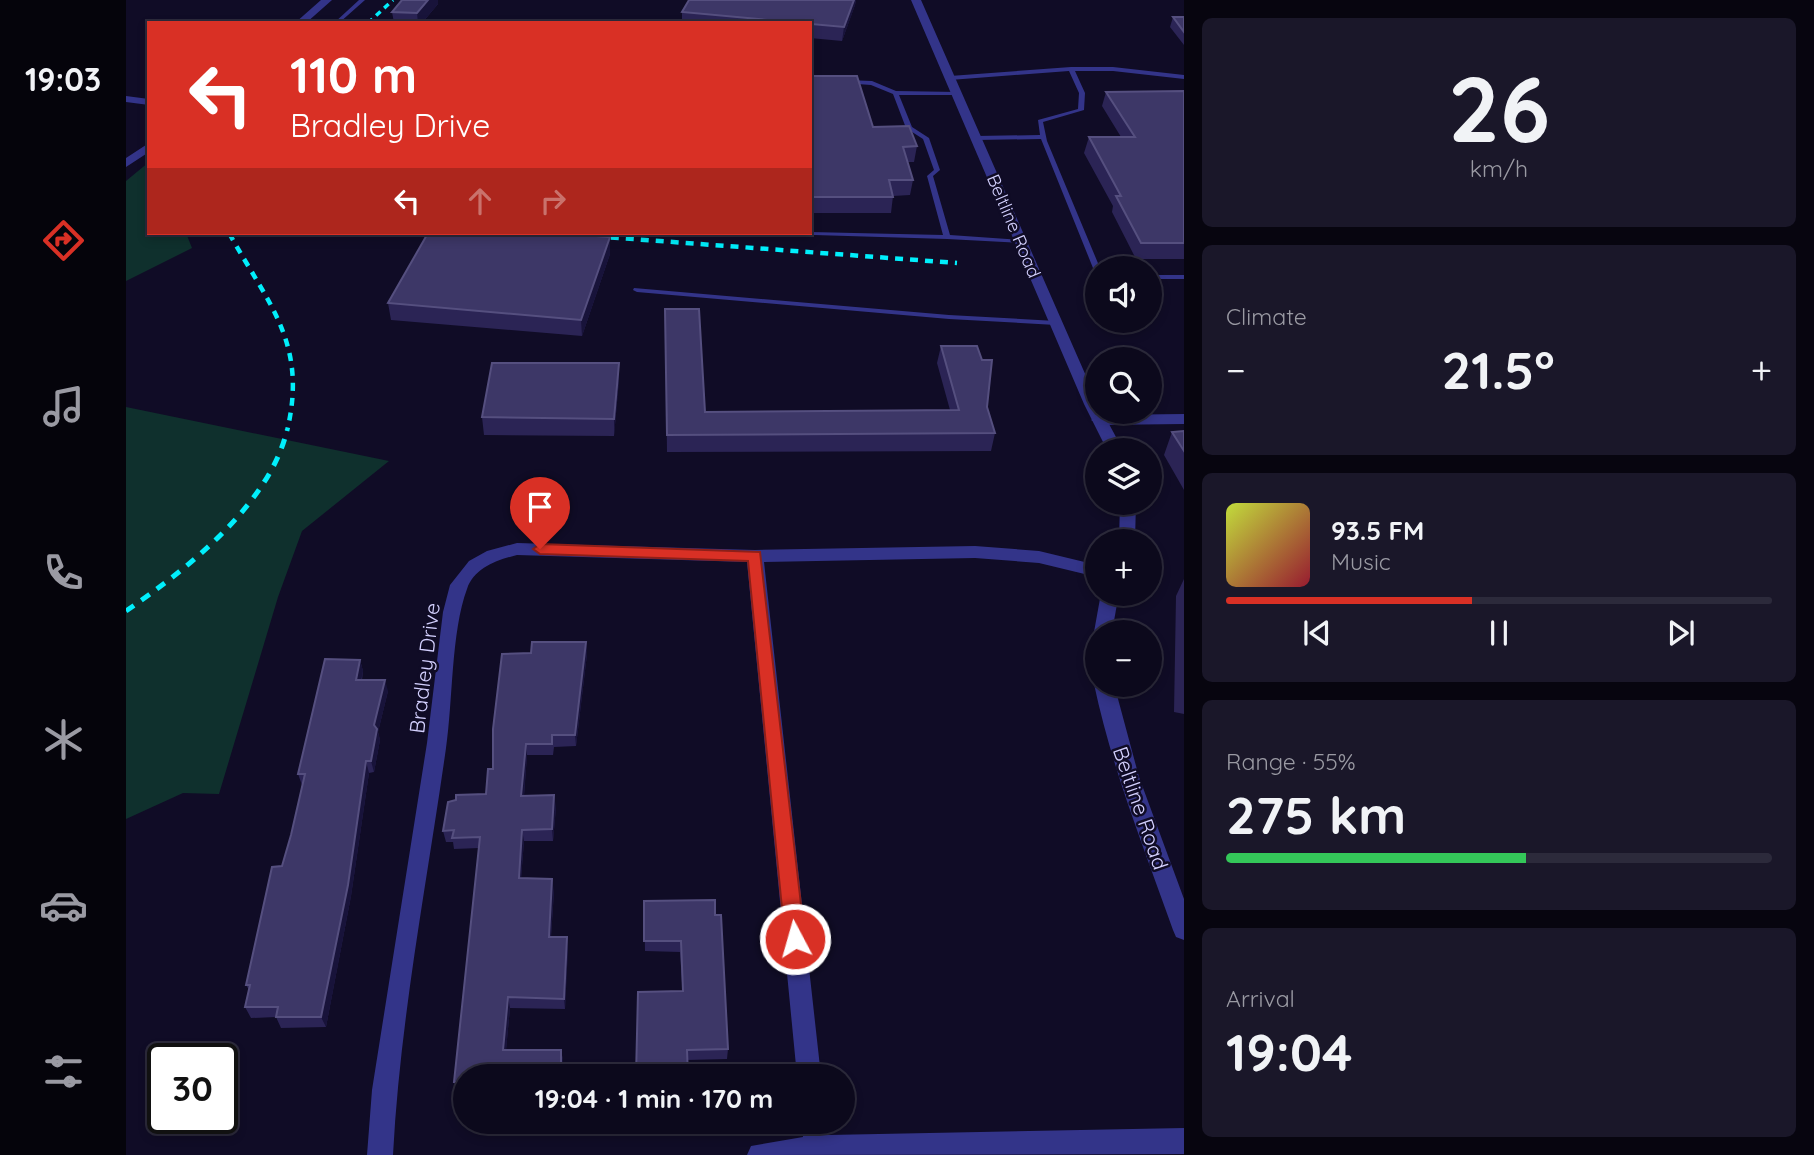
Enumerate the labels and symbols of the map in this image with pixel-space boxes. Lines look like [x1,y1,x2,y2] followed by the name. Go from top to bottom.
[982,171,1046,281] street label: Beltline Road
[510,477,570,549] pin
[403,601,445,735] street label: Bradley Drive
[1108,743,1174,873] street label: Beltline Road
[758,902,832,976] position arrow
[147,1043,238,1134] speed limit sign: 30

